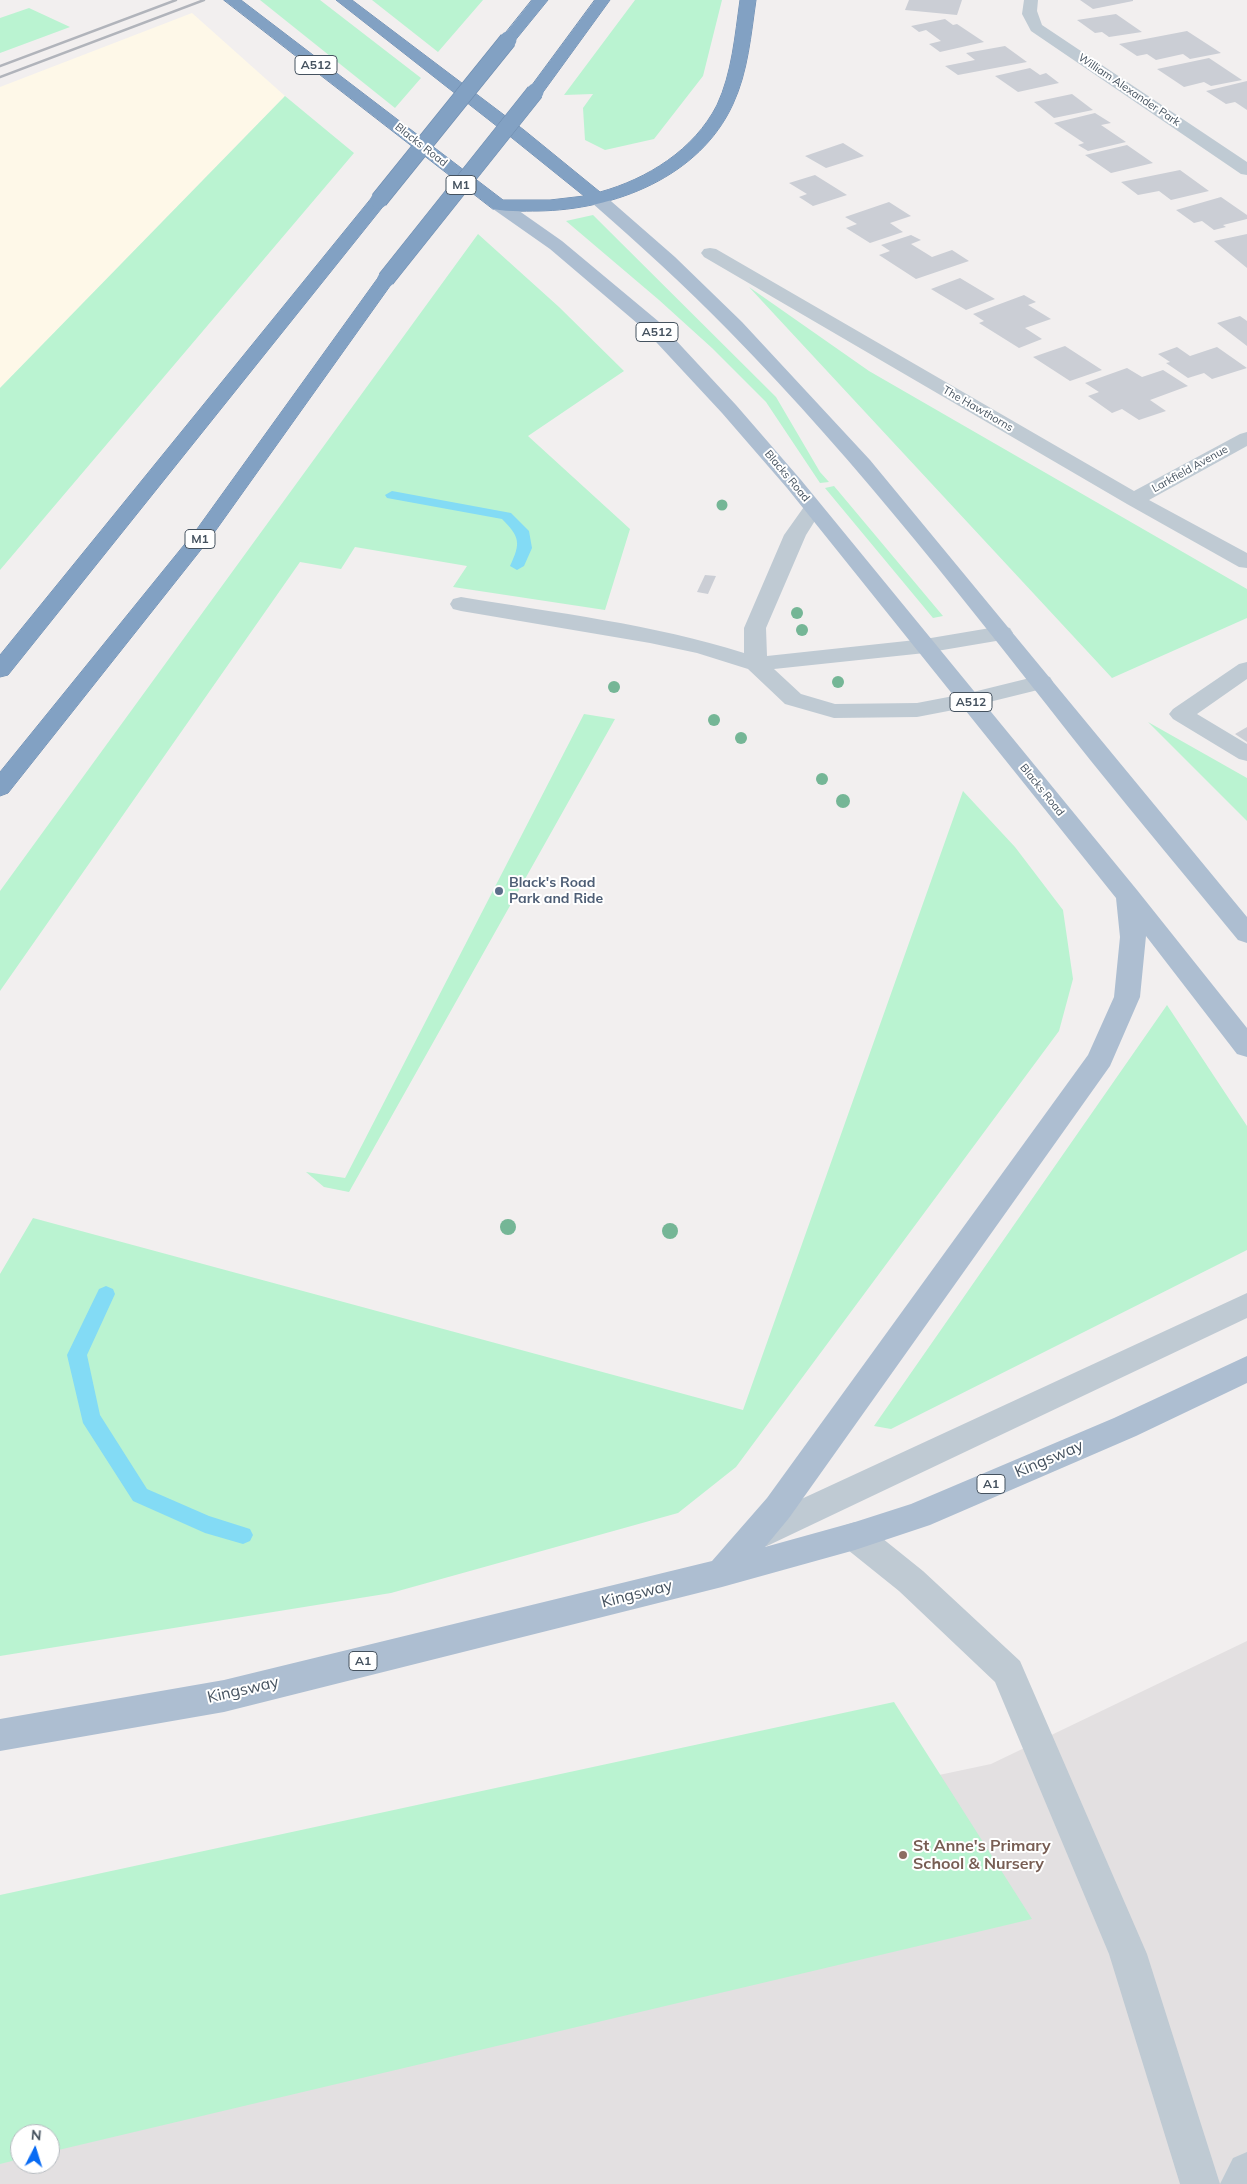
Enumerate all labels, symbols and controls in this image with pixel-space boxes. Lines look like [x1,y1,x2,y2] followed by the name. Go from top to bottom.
[1076,51,1182,129] street label: William Alexander Park
[295,56,337,74] road number: A512
[392,120,450,170] street label: Blacks Road
[446,176,476,194] road number: M1
[636,322,678,342] road number: A512
[940,384,1016,434] street label: The Hawthorns
[1150,443,1230,495] street label: Larkfield Avenue
[762,448,812,504] street label: Blacks Road
[185,530,215,548] road number: M1
[950,692,992,712] road number: A512
[1017,761,1067,819] street label: Blacks Road
[509,875,603,908] place label: Black's Road Park and Ride
[493,885,505,897] marker: Black's Road Park and Ride
[1012,1436,1086,1482] street label: Kingsway
[977,1475,1005,1494] road number: A1
[599,1576,675,1612] street label: Kingsway
[349,1652,377,1670] road number: A1
[206,1672,280,1708] street label: Kingsway
[913,1836,1051,1874] place label: St Anne's Primary School & Nursery
[897,1849,909,1861] marker: St Anne's Primary School & Nursery
[10,2124,60,2174] north arrow
[30,2126,42,2144] text: N

